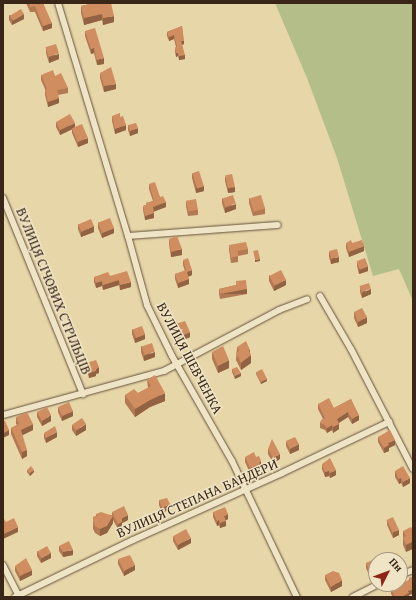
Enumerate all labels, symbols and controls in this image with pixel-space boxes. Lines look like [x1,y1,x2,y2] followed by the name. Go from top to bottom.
[13,205,95,377] street label: ВУЛИЦЯ СІЧОВИХ СТРІЛЬЦІВ
[154,299,226,417] street label: ВУЛИЦЯ ШЕВЧЕНКА
[114,455,280,541] street label: ВУЛИЦЯ СТЕПАНА БАНДЕРИ
[368,552,408,592] north arrow
[385,554,407,575] text: Пн

